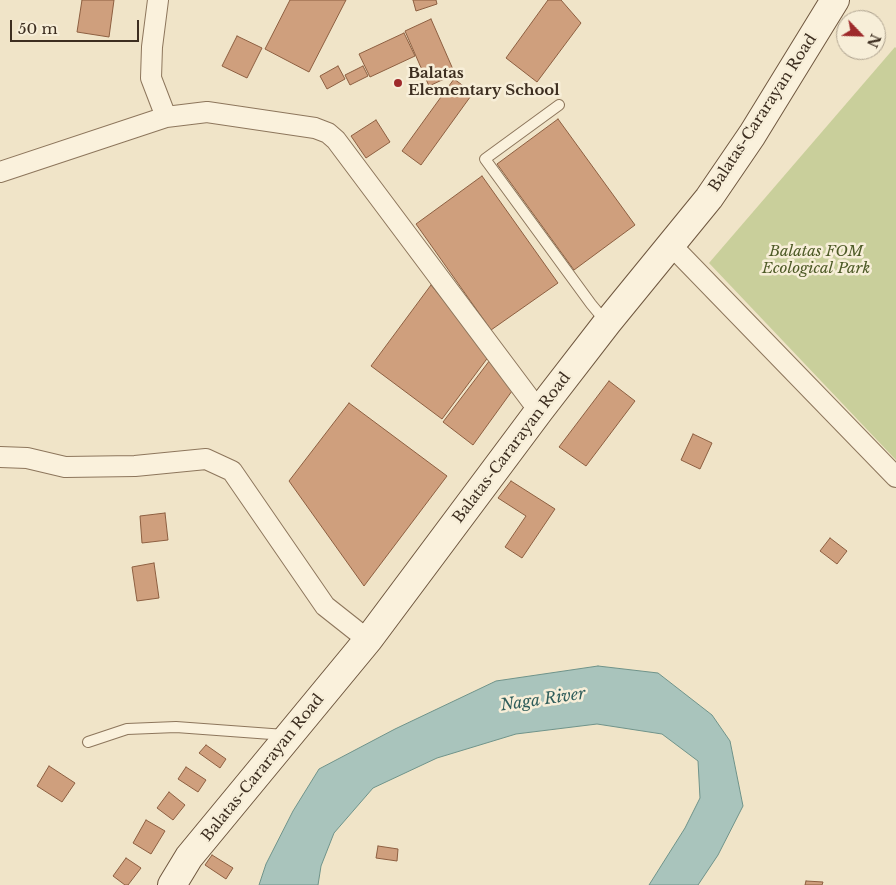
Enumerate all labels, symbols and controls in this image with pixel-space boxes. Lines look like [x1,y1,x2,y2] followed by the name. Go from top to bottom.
[12,10,141,42] scale bar
[836,10,886,60] north arrow
[18,19,58,38] text: 50 m
[705,31,821,195] street label: Balatas-Cararayan Road
[863,31,885,50] text: N
[408,65,560,100] place label: Balatas Elementary School
[392,77,404,89] marker: Balatas Elementary School
[762,243,870,278] park label: Balatas FOM Ecological Park
[449,369,575,527] street label: Balatas-Cararayan Road
[499,685,587,715] water label: Naga River
[198,691,328,845] street label: Balatas-Cararayan Road

